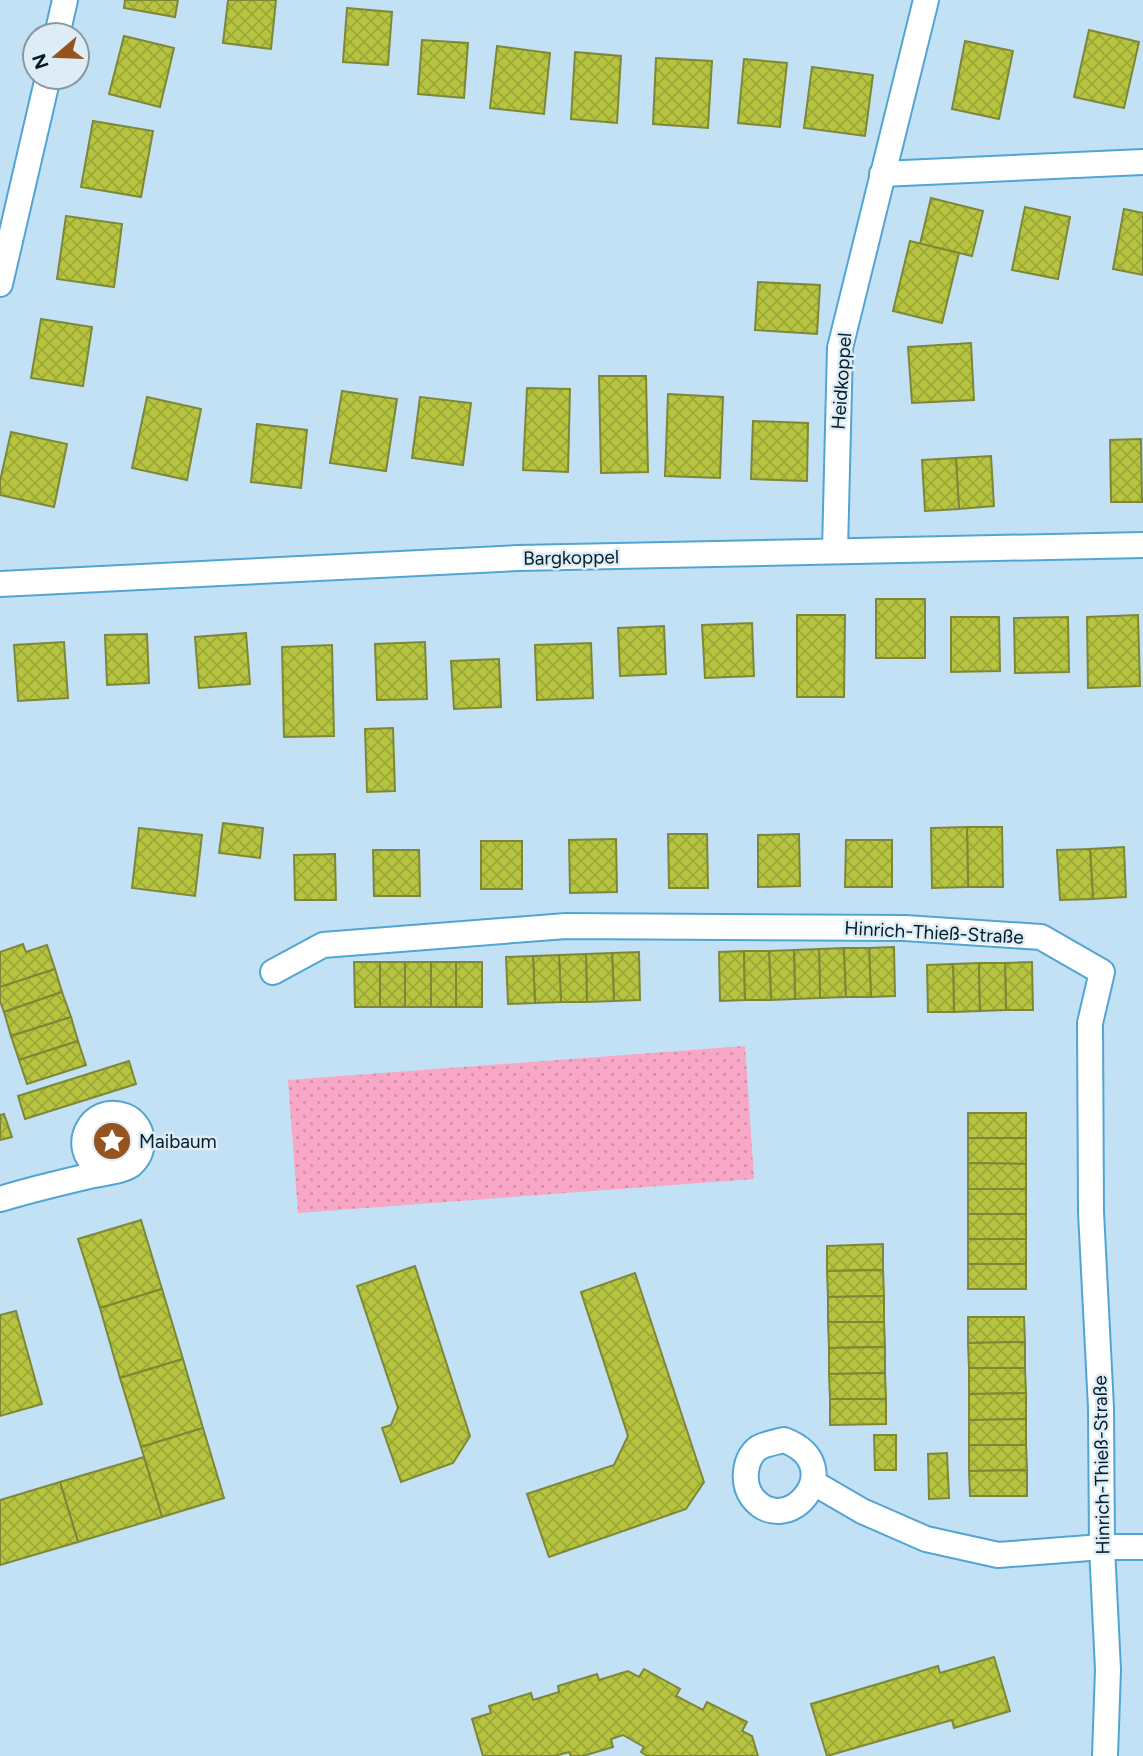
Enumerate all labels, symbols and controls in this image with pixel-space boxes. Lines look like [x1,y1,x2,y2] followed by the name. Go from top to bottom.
[21,21,91,91] north arrow
[27,51,54,72] text: N
[827,332,856,430] street label: Heidkoppel
[523,545,619,570] street label: Bargkoppel
[844,916,1024,949] street label: Hinrich-Thieß-Straße
[91,1120,133,1162] place icon: Maibaum
[139,1130,217,1153] place label: Maibaum
[1088,1375,1115,1555] street label: Hinrich-Thieß-Straße

